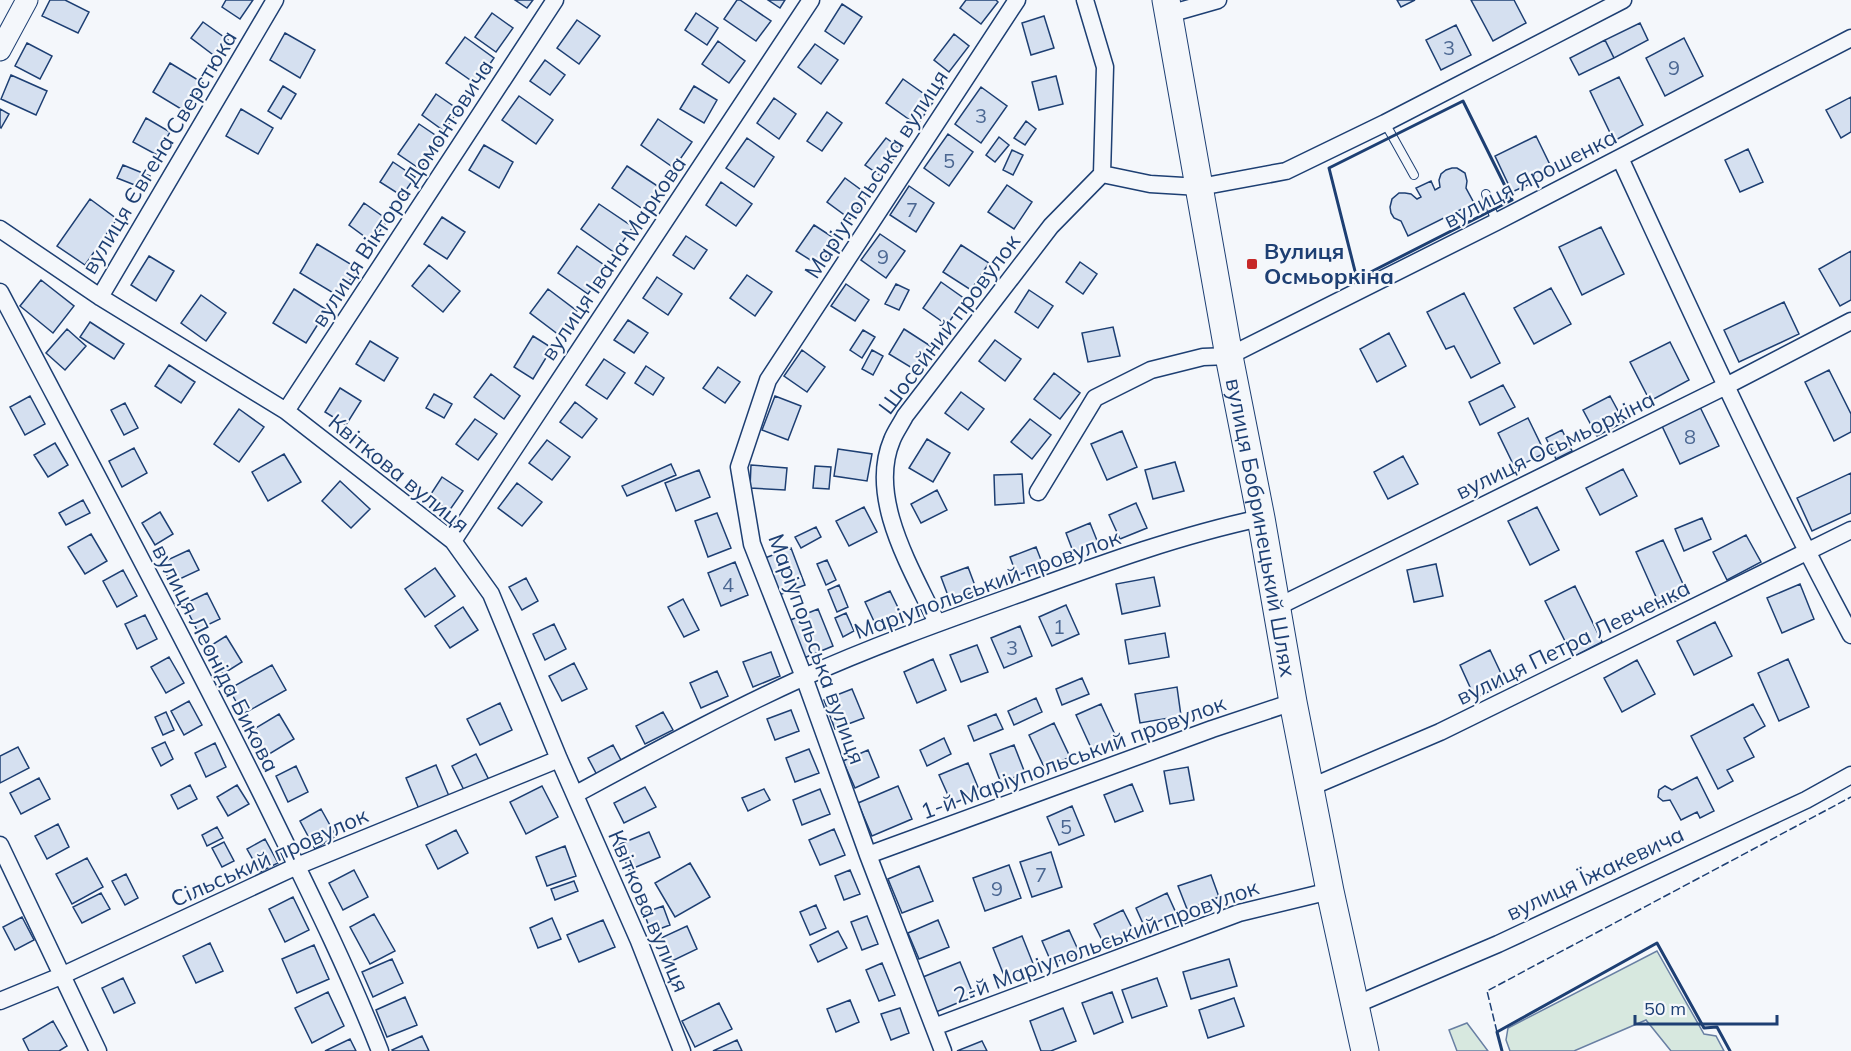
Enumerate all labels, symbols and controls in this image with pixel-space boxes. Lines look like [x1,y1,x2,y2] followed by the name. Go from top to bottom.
[75,25,243,279] street label: вулиця Євгена Сверстюка
[1443,35,1455,60] house number: 3
[305,54,499,332] street label: вулиця Віктора Домонтовича
[1668,55,1680,80] house number: 9
[798,64,954,284] street label: Маріупольська вулиця
[975,103,987,128] house number: 3
[1439,122,1621,234] street label: вулиця Ярошенка
[943,148,955,173] house number: 5
[534,150,692,366] street label: вулиця Івана Маркова
[906,197,918,222] house number: 7
[872,228,1026,420] street label: Шосейний провулок
[1264,237,1394,290] place label: Вулиця Осмьоркіна
[877,244,889,269] house number: 9
[1245,257,1259,271] marker: Вулиця Осмьоркіна
[1220,376,1302,679] street label: вулиця Бобринецький Шлях
[1451,385,1659,505] street label: вулиця Осьмьоркіна
[323,408,475,538] street label: Квіткова вулиця
[1684,424,1696,449] house number: 8
[850,523,1124,645] street label: Маріупольський провулок
[762,530,872,768] street label: Маріупольська вулиця
[146,539,286,777] street label: вулиця Леоніда Бикова
[722,572,734,597] house number: 4
[1452,573,1694,711] street label: вулиця Петра Левченка
[1053,614,1065,639] house number: 1
[1006,635,1018,660] house number: 3
[917,689,1229,825] street label: 1-й Маріупольський провулок
[166,801,372,913] street label: Сільський провулок
[1060,814,1072,839] house number: 5
[1502,820,1688,926] street label: вулиця Їжакевича
[602,826,696,996] street label: Квіткова вулиця
[1035,862,1047,887] house number: 7
[950,873,1262,1009] street label: 2-й Маріупольський провулок
[991,876,1003,901] house number: 9
[1635,988,1778,1026] scale bar
[1644,997,1686,1020] text: 50 m

